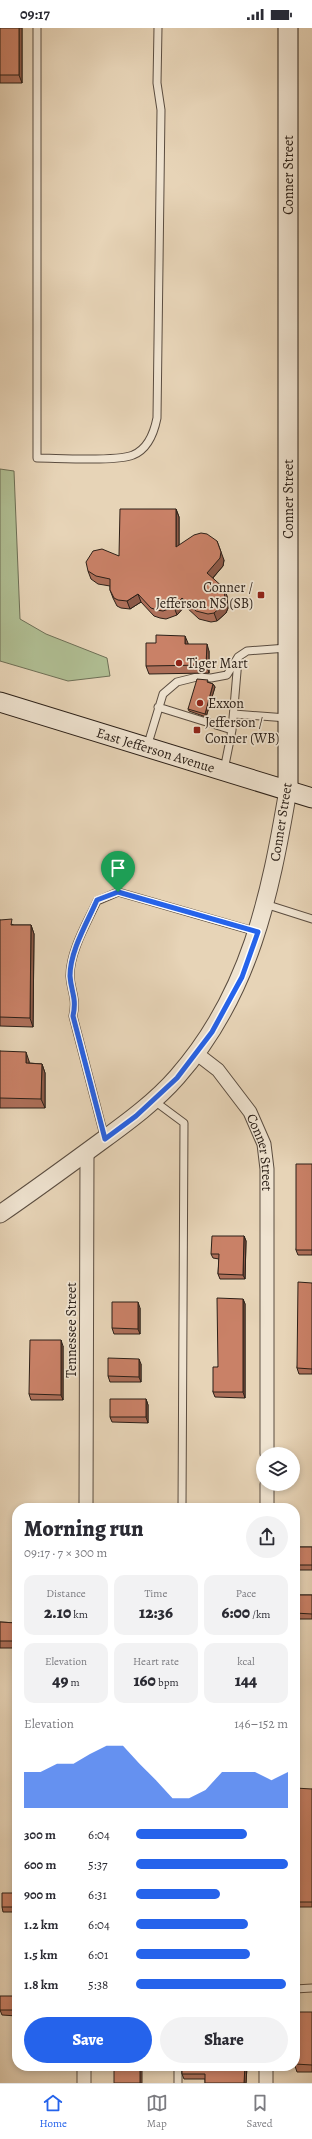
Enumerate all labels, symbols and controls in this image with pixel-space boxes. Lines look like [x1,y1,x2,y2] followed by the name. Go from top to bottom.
[20,4,50,24] text: 09:17
[279,135,298,215] street label: Conner Street
[279,459,298,539] street label: Conner Street
[156,578,253,613] place label: Conner / Jefferson NS (SB)
[256,590,266,600] marker: Conner / Jefferson NS (SB)
[187,654,248,673] place label: Tiger Mart
[174,658,184,668] marker: Tiger Mart
[208,694,244,713] place label: Exxon
[195,698,205,708] marker: Exxon
[205,713,279,748] place label: Jefferson / Conner (WB)
[94,723,217,777] street label: East Jefferson Avenue
[192,725,202,735] marker: Jefferson / Conner (WB)
[265,781,297,863] street label: Conner Street
[101,851,135,892] pin
[107,857,129,879] icon: arrive
[242,1111,277,1192] street label: Conner Street
[62,1282,81,1378] street label: Tennessee Street
[256,1447,300,1491] map controls
[256,1447,300,1491] button: layers
[24,1514,144,1544] text: Morning run
[246,1516,288,1558] button: share
[24,1544,107,1561] text: 09:17 · 7 × 300 m
[46,1586,86,1601] text: Distance
[145,1586,167,1601] text: Time
[236,1586,256,1601] text: Pace
[44,1601,71,1624] text: 2.10
[139,1601,173,1624] text: 12:36
[221,1601,250,1624] text: 6:00
[71,1607,88,1622] text: km
[250,1607,271,1622] text: /km
[45,1654,87,1669] text: Elevation
[133,1654,179,1669] text: Heart rate
[237,1654,255,1669] text: kcal
[52,1669,68,1692] text: 49
[133,1669,156,1692] text: 160
[235,1669,257,1692] text: 144
[68,1675,80,1690] text: m
[156,1675,179,1690] text: bpm
[24,1715,74,1732] text: Elevation
[234,1715,288,1732] text: 146–152 m
[24,1826,56,1843] text: 300 m
[88,1826,110,1843] text: 6:04
[24,1856,56,1873] text: 600 m
[88,1856,108,1873] text: 5:37
[24,1886,56,1903] text: 900 m
[88,1886,107,1903] text: 6:31
[24,1916,58,1933] text: 1.2 km
[88,1916,110,1933] text: 6:04
[24,1946,58,1963] text: 1.5 km
[88,1946,108,1963] text: 6:01
[24,1976,58,1993] text: 1.8 km
[88,1976,108,1993] text: 5:38
[24,2017,152,2063] button: Save
[160,2017,288,2063] button: Share
[39,2092,67,2131] tab: Home
[146,2092,168,2131] tab: Map
[247,2092,273,2131] tab: Saved

